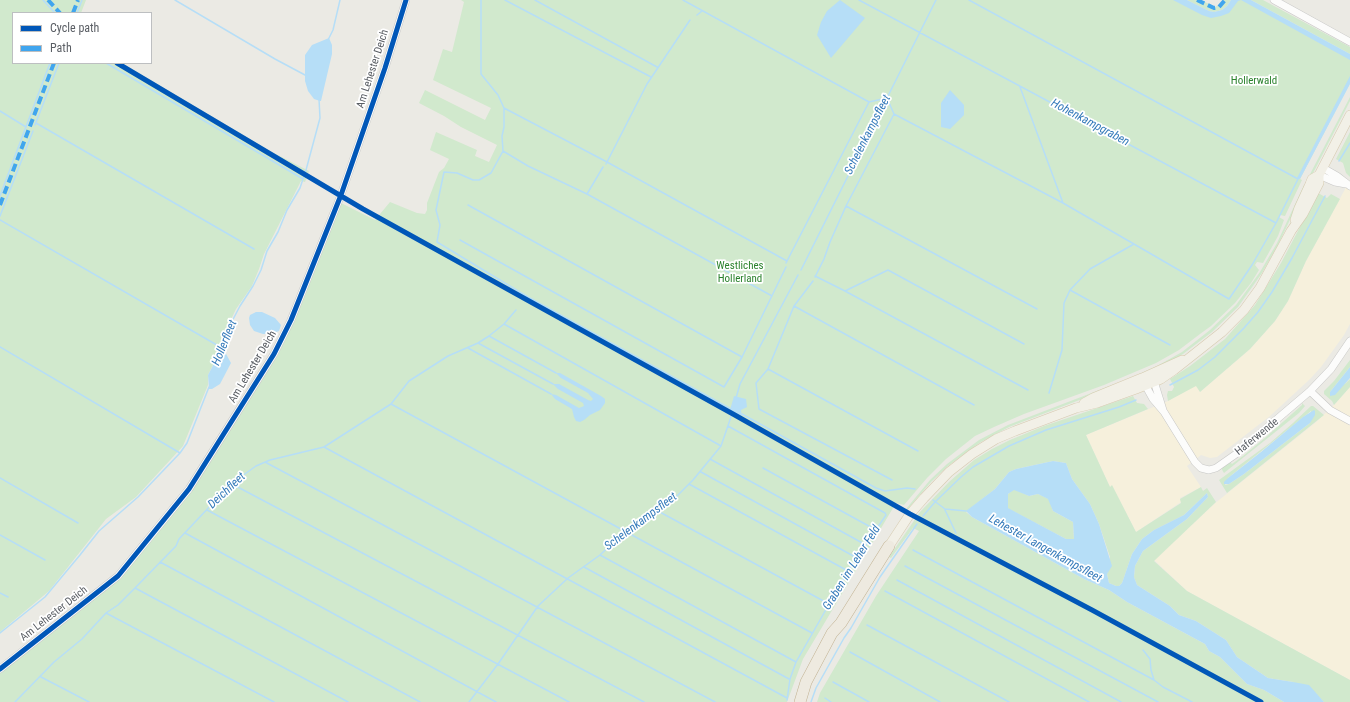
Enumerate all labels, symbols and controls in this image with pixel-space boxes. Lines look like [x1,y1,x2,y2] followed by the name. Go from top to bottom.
[12,12,152,64] legend
[50,21,99,35] text: Cycle path
[354,28,392,110] street label: Am Lehester Deich
[50,41,72,55] text: Path
[1231,74,1277,88] park label: Hollerwald
[842,93,894,177] water label: Schelenkampsfleet
[1048,96,1132,150] water label: Hohenkampgraben
[716,259,764,285] park label: Westliches Hollerland
[209,318,241,368] water label: Hollerfleet
[226,329,280,405] street label: Am Lehester Deich
[1233,415,1281,459] street label: Haferwende
[205,470,249,512] water label: Deichfleet
[602,490,680,554] water label: Schelenkampsfleet
[986,512,1104,586] water label: Lehester Langenkampsfleet
[820,523,884,613] water label: Graben im Leher Feld
[18,584,90,644] street label: Am Lehester Deich

